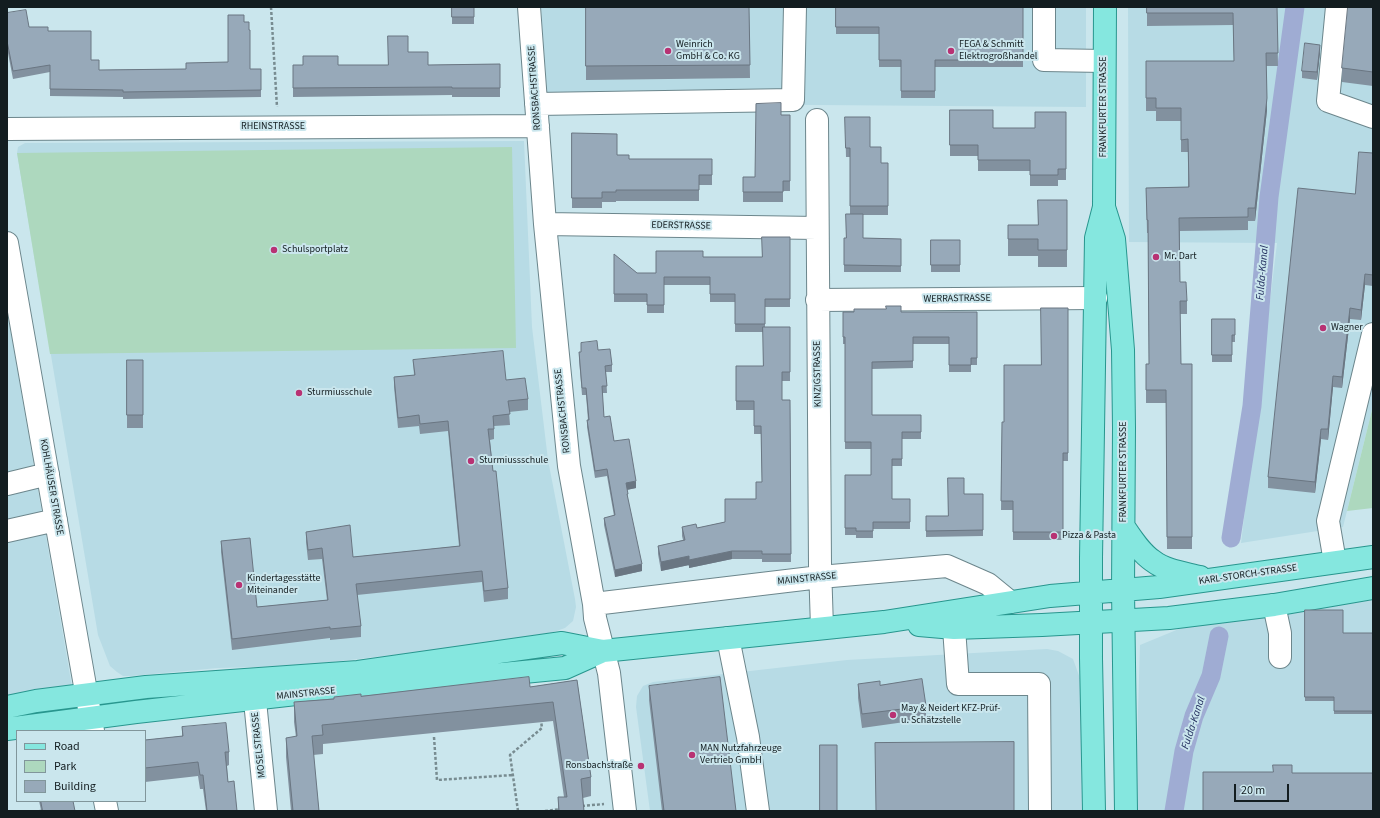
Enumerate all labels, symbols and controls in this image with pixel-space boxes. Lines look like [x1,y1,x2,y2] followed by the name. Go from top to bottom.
[676,39,740,62] place label: Weinrich GmbH & Co. KG
[959,39,1037,62] place label: FEGA & Schmitt Elektrogroßhandel
[526,45,544,131] street label: RONSBACHSTRASSE
[663,46,673,56] marker: Weinrich GmbH & Co. KG
[946,46,956,56] marker: FEGA & Schmitt Elektrogroßhandel
[1098,57,1110,157] street label: FRANKFURTER STRASSE
[241,121,305,133] street label: RHEINSTRASSE
[651,219,711,233] street label: EDERSTRASSE
[282,244,348,256] place label: Schulsportplatz
[269,245,279,255] marker: Schulsportplatz
[1254,245,1272,301] water label: Fulda-Kanal
[1164,251,1197,263] place label: Mr. Dart
[1151,252,1161,262] marker: Mr. Dart
[923,292,991,306] street label: WERRASTRASSE
[1331,322,1363,334] place label: Wagner
[1318,323,1328,333] marker: Wagner
[811,341,825,407] street label: KINZIGSTRASSE
[553,368,573,454] street label: RONSBACHSTRASSE
[307,387,372,399] place label: Sturmiusschule
[294,388,304,398] marker: Sturmiusschule
[1118,422,1130,522] street label: FRANKFURTER STRASSE
[37,438,65,536] street label: KOHLHÄUSER STRASSE
[479,455,548,467] place label: Sturmiussschule
[466,456,476,466] marker: Sturmiussschule
[1062,530,1116,542] place label: Pizza & Pasta
[1049,531,1059,541] marker: Pizza & Pasta
[1198,562,1298,588] street label: KARL-STORCH-STRASSE
[777,570,837,588] street label: MAINSTRASSE
[247,573,320,596] place label: Kindertagesstätte Miteinander
[234,580,244,590] marker: Kindertagesstätte Miteinander
[276,685,336,703] street label: MAINSTRASSE
[1179,695,1209,751] water label: Fulda-Kanal
[901,703,1000,726] place label: May & Neidert KFZ-Prüf- u. Schätzstelle
[888,710,898,720] marker: May & Neidert KFZ-Prüf- u. Schätzstelle
[250,711,268,779] street label: MOSELSTRASSE
[16,730,146,802] legend
[54,738,80,755] text: Road
[700,743,782,766] place label: MAN Nutzfahrzeuge Vertrieb GmbH
[687,750,697,760] marker: MAN Nutzfahrzeuge Vertrieb GmbH
[54,758,76,775] text: Park
[566,760,633,772] place label: Ronsbachstraße
[636,761,646,771] marker: Ronsbachstraße
[1236,776,1291,802] scale bar
[54,778,96,795] text: Building
[1241,782,1265,799] text: 20 m

